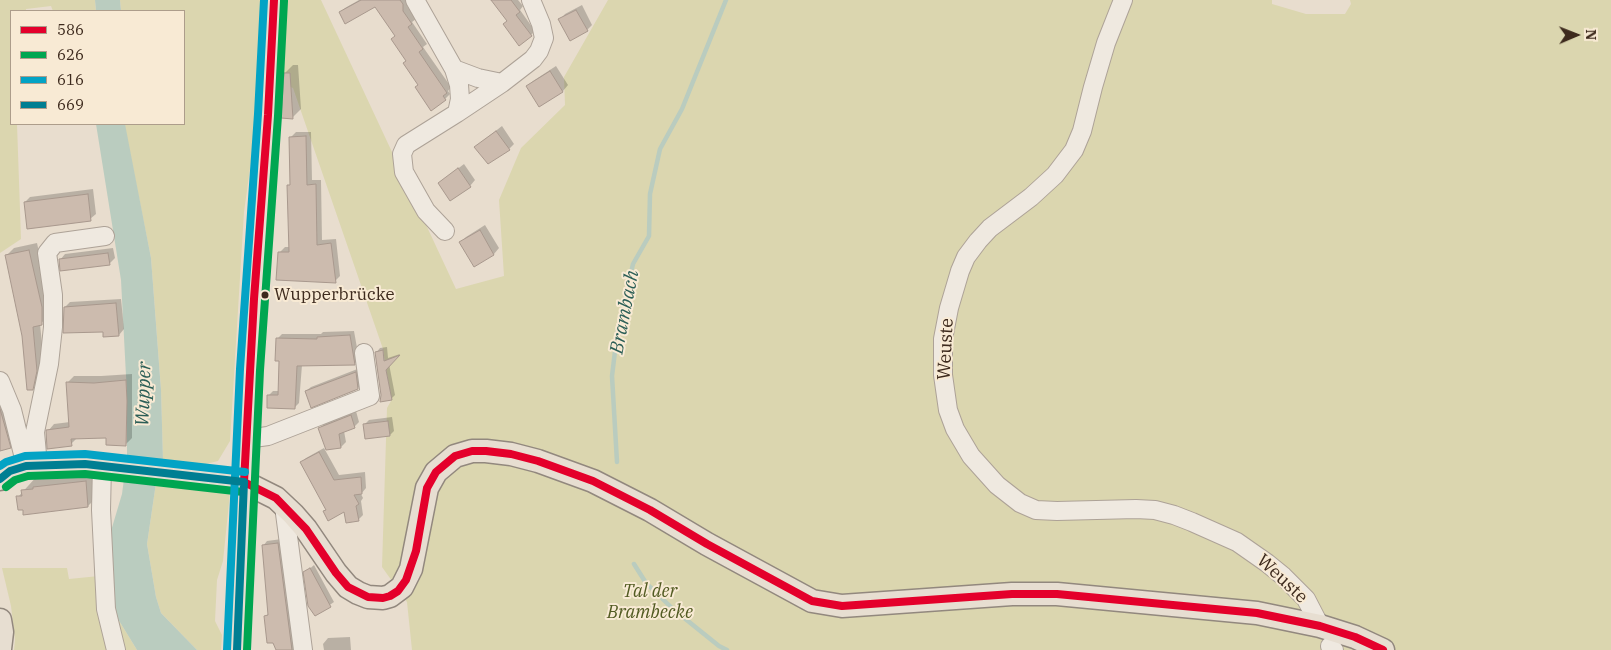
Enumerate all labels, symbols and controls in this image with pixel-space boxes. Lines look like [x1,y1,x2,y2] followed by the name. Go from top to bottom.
[10,10,185,125] legend
[1551,10,1601,60] north arrow
[57,20,84,39] text: 586
[1582,29,1600,40] text: N
[57,45,84,64] text: 626
[57,70,84,89] text: 616
[57,95,84,114] text: 669
[606,268,644,356] water label: Brambach
[274,285,395,305] place label: Wupperbrücke
[260,290,270,300] marker: Wupperbrücke
[934,317,958,381] street label: Weuste
[131,361,157,427] water label: Wupper
[1252,550,1312,608] street label: Weuste
[607,581,693,624] park label: Tal der Brambecke

